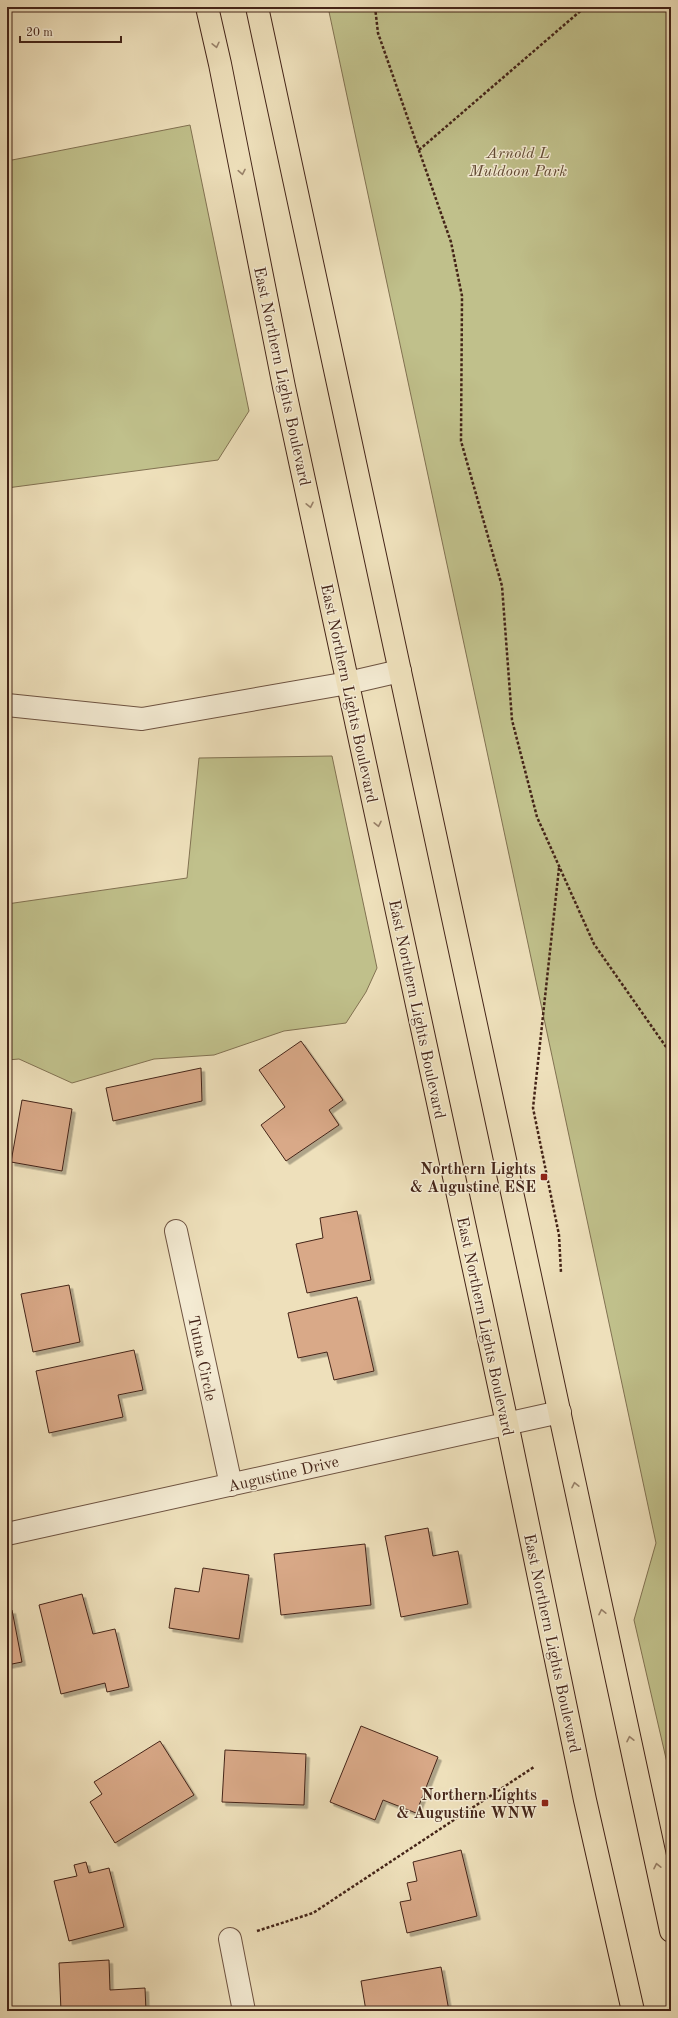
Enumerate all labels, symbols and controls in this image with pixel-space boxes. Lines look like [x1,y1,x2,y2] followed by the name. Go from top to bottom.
[20,18,121,44] scale bar
[26,27,53,39] text: 20 m
[211,42,219,48] one-way arrow
[468,146,567,180] park label: Arnold L Muldoon Park
[237,169,245,175] one-way arrow
[250,265,312,487] street label: East Northern Lights Boulevard
[305,502,313,509] one-way arrow
[317,582,379,804] street label: East Northern Lights Boulevard
[374,821,382,827] one-way arrow
[385,898,447,1120] street label: East Northern Lights Boulevard
[410,1162,536,1196] place label: Northern Lights & Augustine ESE
[539,1172,549,1182] marker: Northern Lights & Augustine ESE
[453,1215,515,1437] street label: East Northern Lights Boulevard
[184,1314,218,1403] street label: Tutna Circle
[226,1454,341,1496] street label: Augustine Drive
[572,1481,580,1488] one-way arrow
[520,1532,582,1754] street label: East Northern Lights Boulevard
[599,1609,607,1615] one-way arrow
[626,1736,634,1742] one-way arrow
[396,1788,537,1822] place label: Northern Lights & Augustine WNW
[540,1798,550,1808] marker: Northern Lights & Augustine WNW
[653,1863,661,1869] one-way arrow

